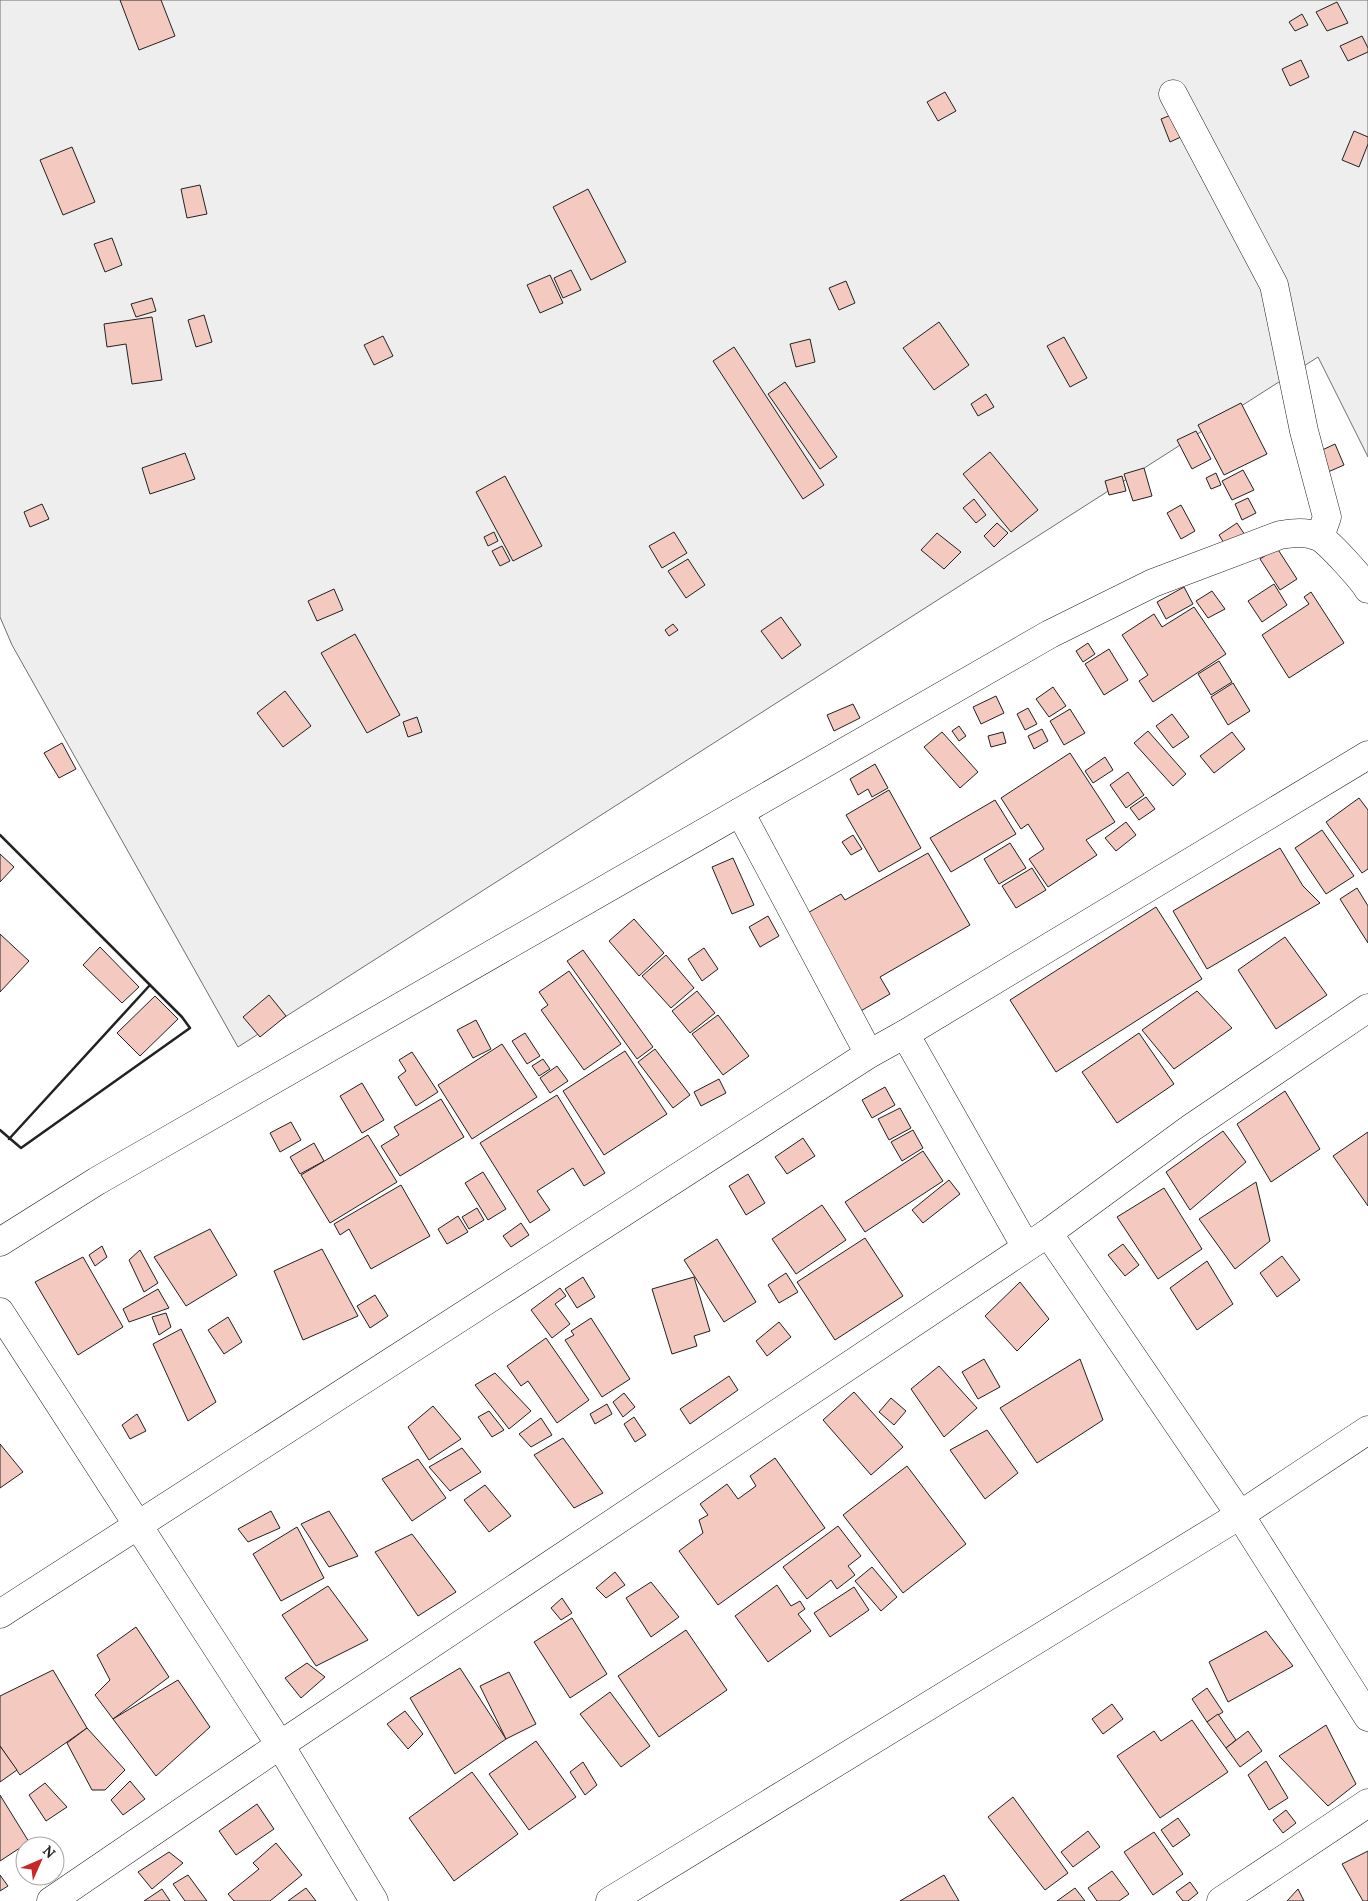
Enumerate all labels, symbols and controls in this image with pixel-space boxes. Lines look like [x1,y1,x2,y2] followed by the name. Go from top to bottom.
[15,1836,65,1886] north arrow
[39,1842,60,1862] text: N

